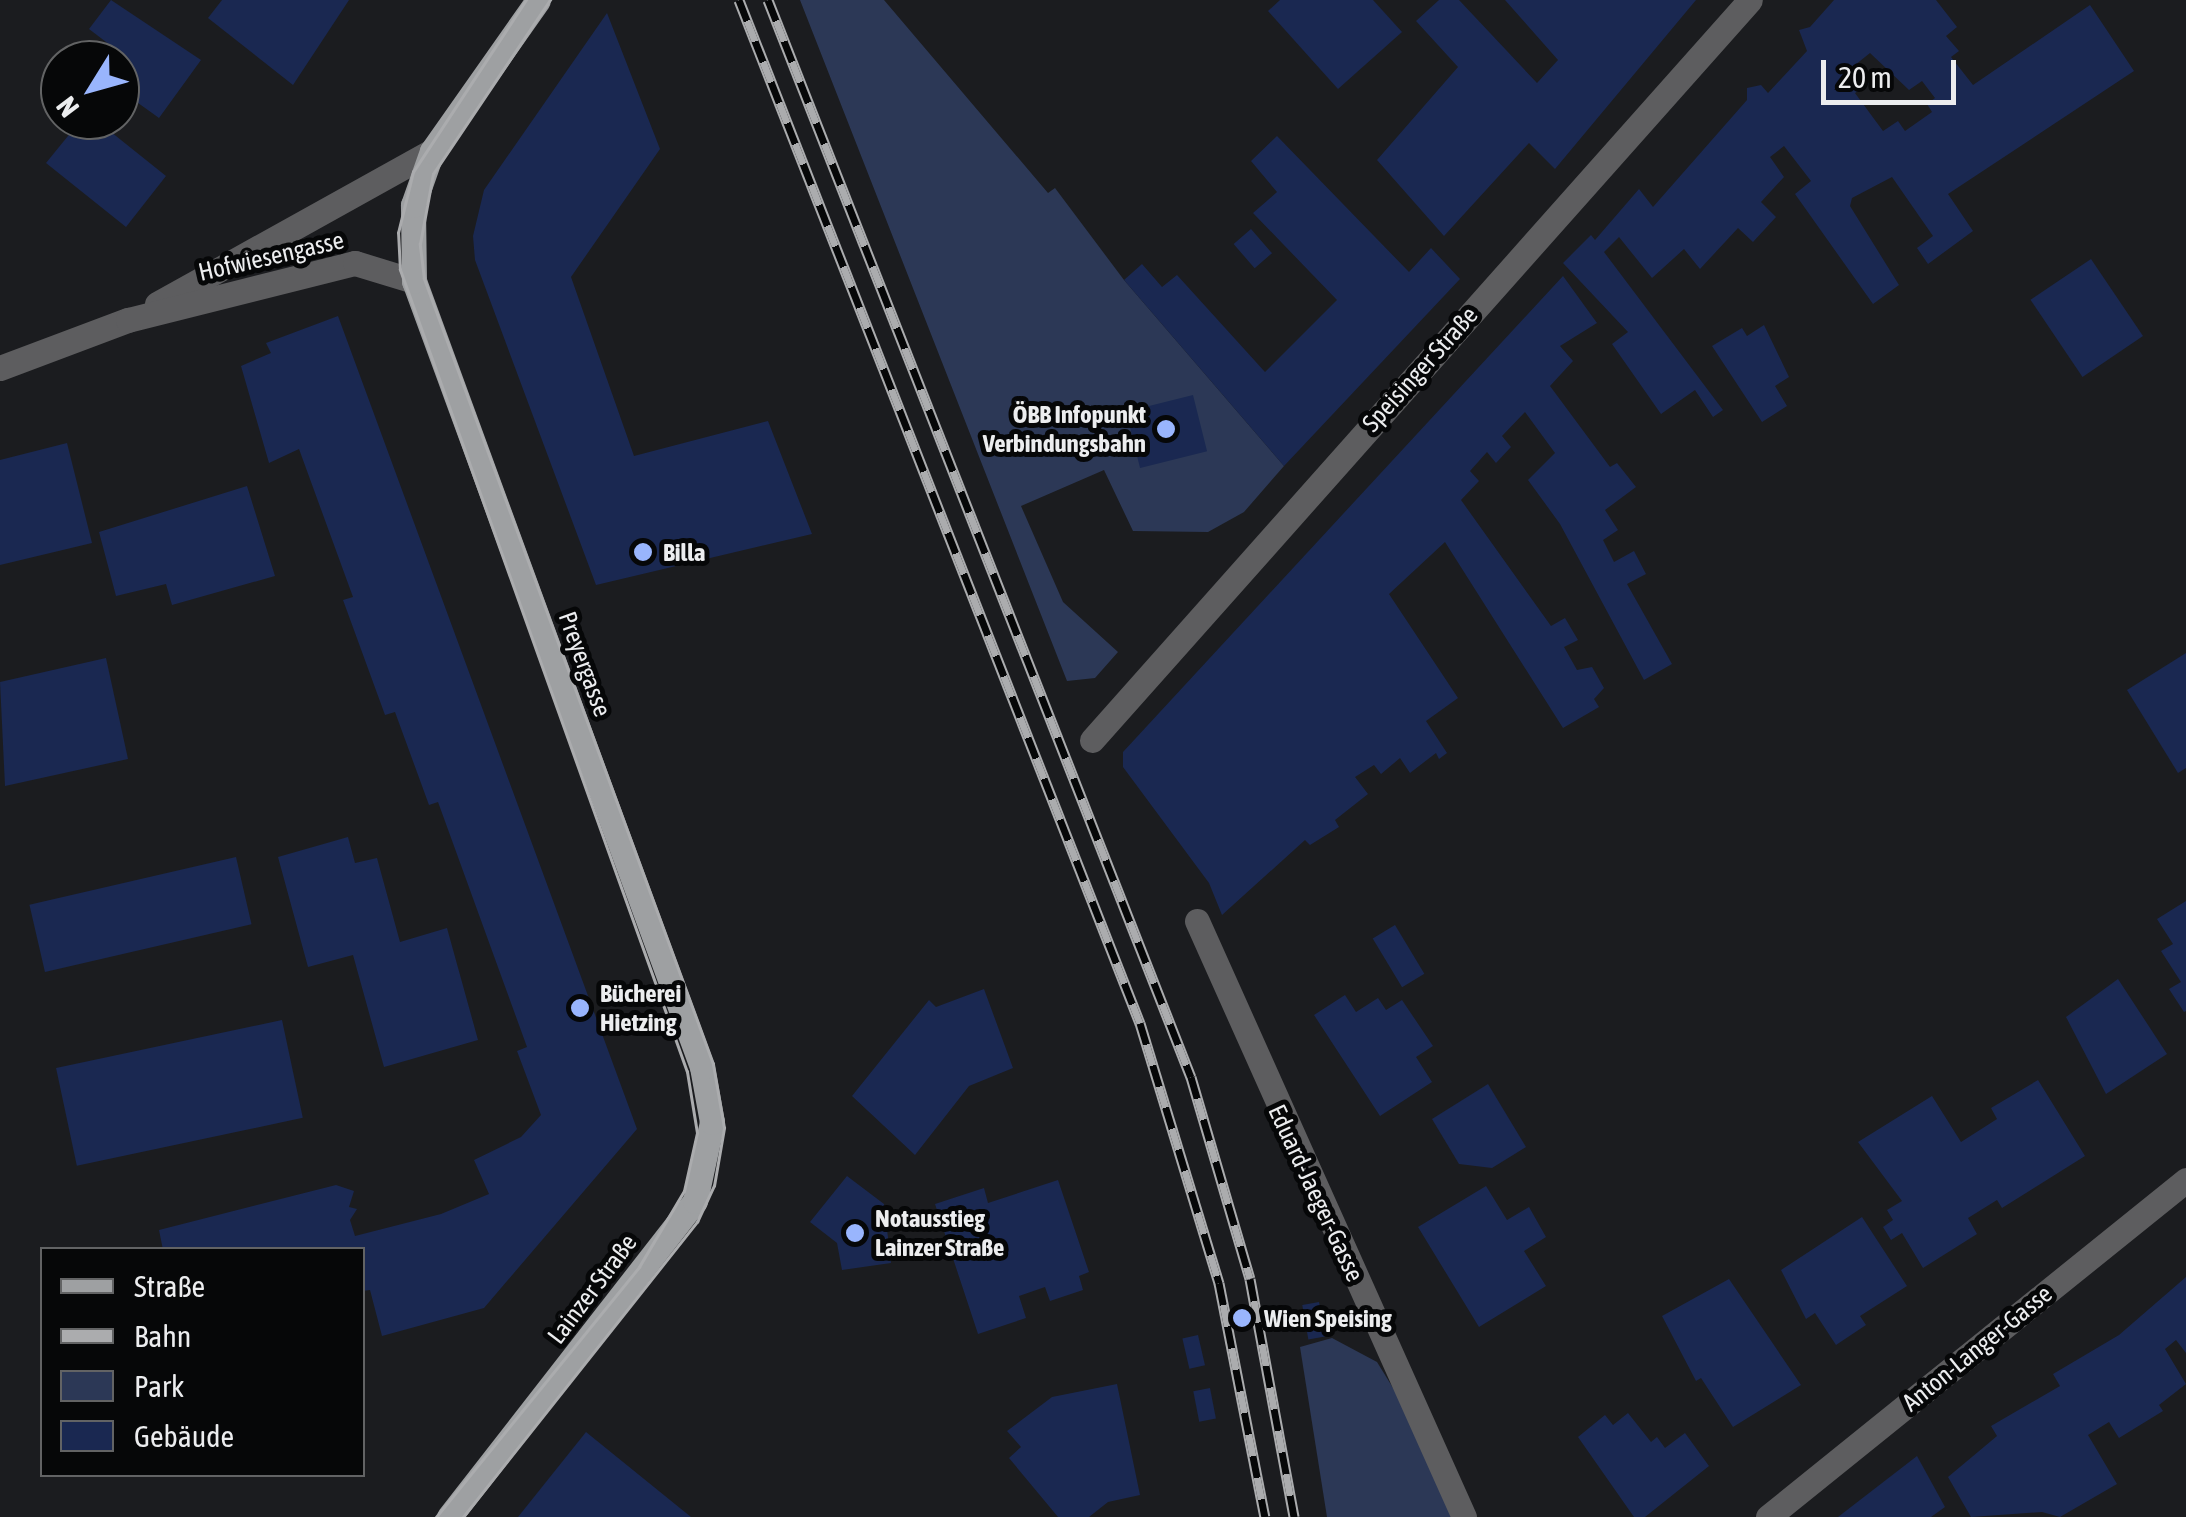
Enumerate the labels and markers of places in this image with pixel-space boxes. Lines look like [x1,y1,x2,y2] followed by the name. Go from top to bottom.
[983,400,1146,459] place label: ÖBB Infopunkt Verbindungsbahn
[1155,418,1177,440] marker: ÖBB Infopunkt Verbindungsbahn
[663,537,705,567] place label: Billa
[632,541,654,563] marker: Billa
[600,979,681,1038] place label: Bücherei Hietzing
[569,997,591,1019] marker: Bücherei Hietzing
[875,1204,1004,1263] place label: Notausstieg Lainzer Straße
[844,1222,866,1244] marker: Notausstieg Lainzer Straße
[1264,1303,1392,1333] place label: Wien Speising
[1229,1305,1255,1331] marker: Wien Speising

